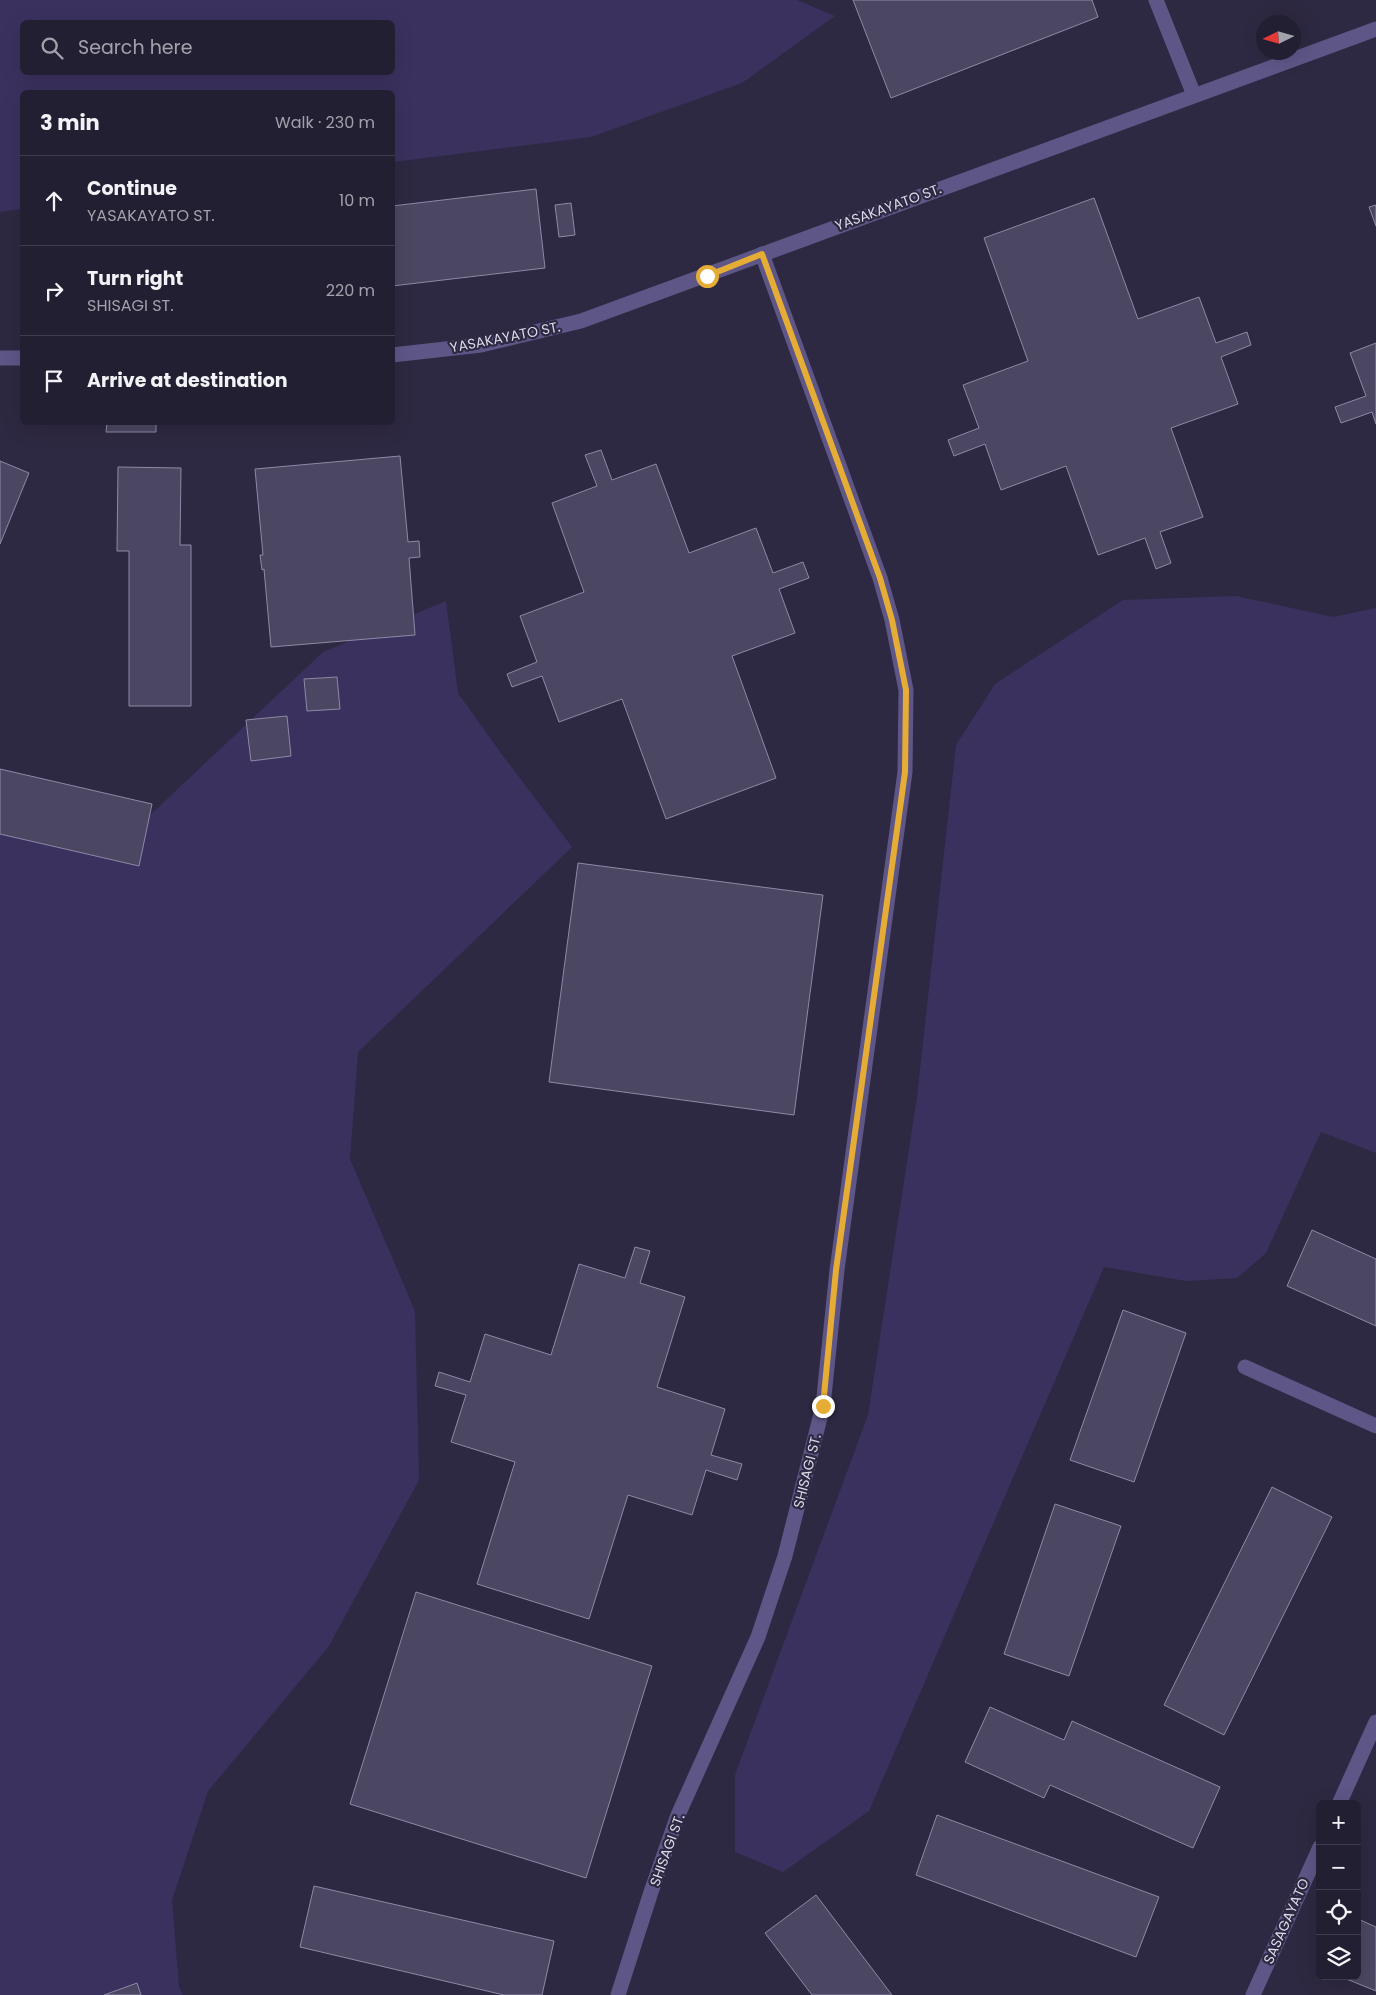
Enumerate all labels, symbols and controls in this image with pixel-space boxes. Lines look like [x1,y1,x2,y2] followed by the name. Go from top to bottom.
[1256,15,1301,60] north arrow
[20,20,395,75] search box
[38,34,66,62] icon: search
[78,34,192,61] text: Search here
[40,108,100,137] text: 3 min
[275,111,375,134] text: Walk · 230 m
[87,175,177,202] text: Continue
[832,178,944,236] street label: YASAKAYATO ST.
[40,187,68,215] icon: ahead
[339,189,375,212] text: 10 m
[87,204,215,227] text: YASAKAYATO ST.
[87,265,183,292] text: Turn right
[696,265,719,288] route start
[40,277,68,305] icon: right
[326,279,375,302] text: 220 m
[87,294,174,317] text: SHISAGI ST.
[448,317,562,357] street label: YASAKAYATO ST.
[40,367,68,395] icon: arrive
[87,367,288,394] text: Arrive at destination
[812,1395,835,1418] route end
[788,1432,826,1510] street label: SHISAGI ST.
[1316,1800,1361,1980] map controls
[1316,1800,1361,1845] button: +
[645,1811,689,1889] street label: SHISAGI ST.
[1316,1845,1361,1890] button: −
[1258,1875,1314,1967] street label: SASAGAYATO
[1316,1890,1361,1935] button: locate
[1316,1935,1361,1980] button: layers

